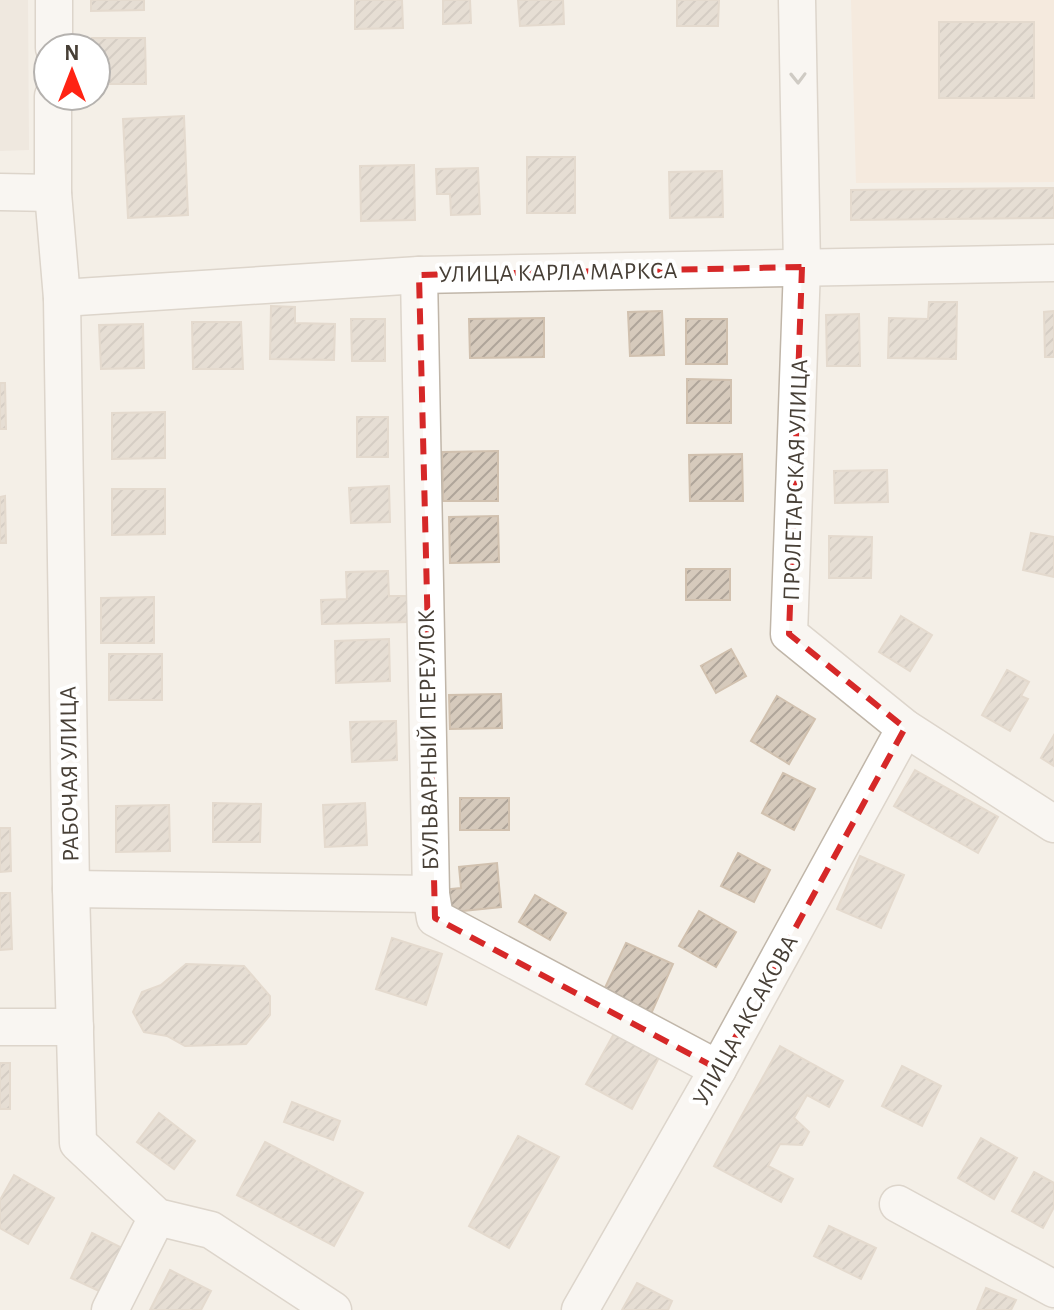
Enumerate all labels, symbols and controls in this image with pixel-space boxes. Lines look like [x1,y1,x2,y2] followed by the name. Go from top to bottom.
[32,32,112,112] north arrow
[64,42,80,64] text: N
[790,72,807,85] one-way arrow
[438,259,678,287] street label: УЛИЦА КАРЛА МАРКСА
[780,359,812,601] street label: ПРОЛЕТАРСКАЯ УЛИЦА
[415,609,443,870] street label: БУЛЬВАРНЫЙ ПЕРЕУЛОК
[56,686,84,862] street label: РАБОЧАЯ УЛИЦА
[689,931,803,1110] street label: УЛИЦА АКСАКОВА

